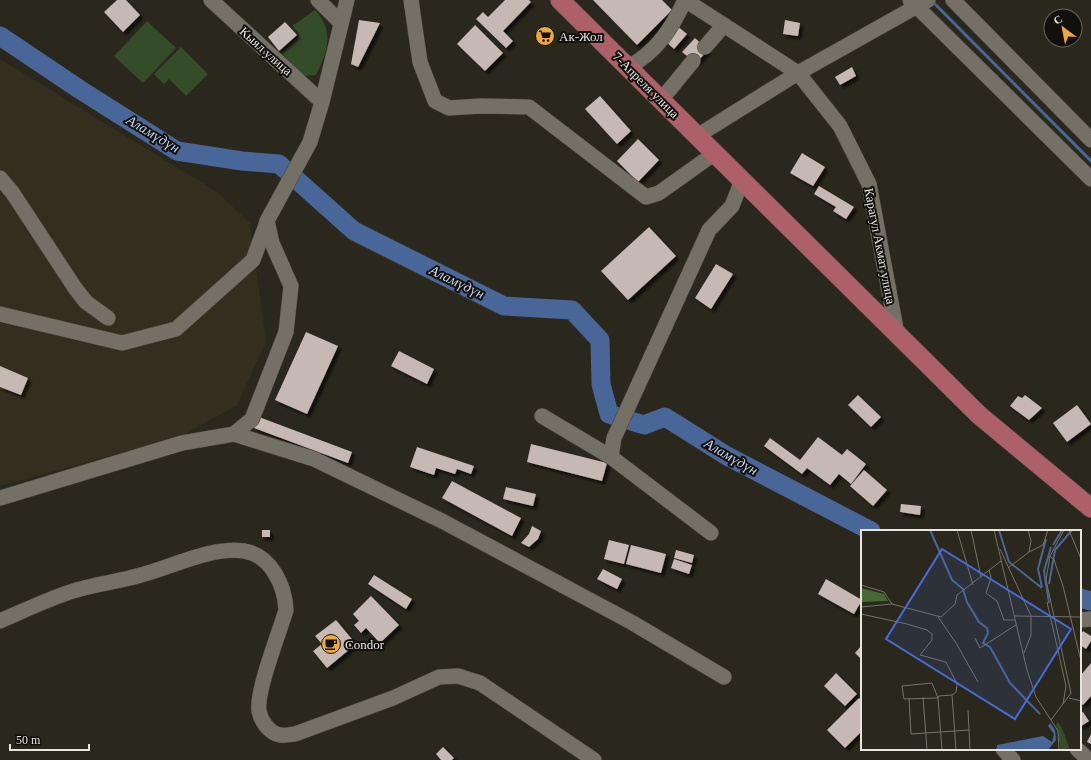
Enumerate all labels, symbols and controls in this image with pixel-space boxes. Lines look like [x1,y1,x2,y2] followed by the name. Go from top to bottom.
[1043,8,1083,48] north arrow
[1051,12,1064,27] text: С
[237,24,295,79] street label: Кыял улица
[534,25,556,47] supermarket icon: Ак-Жол
[559,29,603,44] place label: Ак-Жол
[610,49,682,121] street label: 7-Апреля улица
[123,112,182,156] water label: Аламүдүн
[861,187,899,305] street label: Карагул Акмат улица
[426,262,487,302] water label: Аламүдүн
[701,435,760,478] water label: Аламүдүн
[861,530,1081,750] inset map
[320,633,342,655] cafe icon: Condor
[345,637,385,652] place label: Condor
[10,726,89,752] scale bar
[16,733,41,747] text: 50 m

